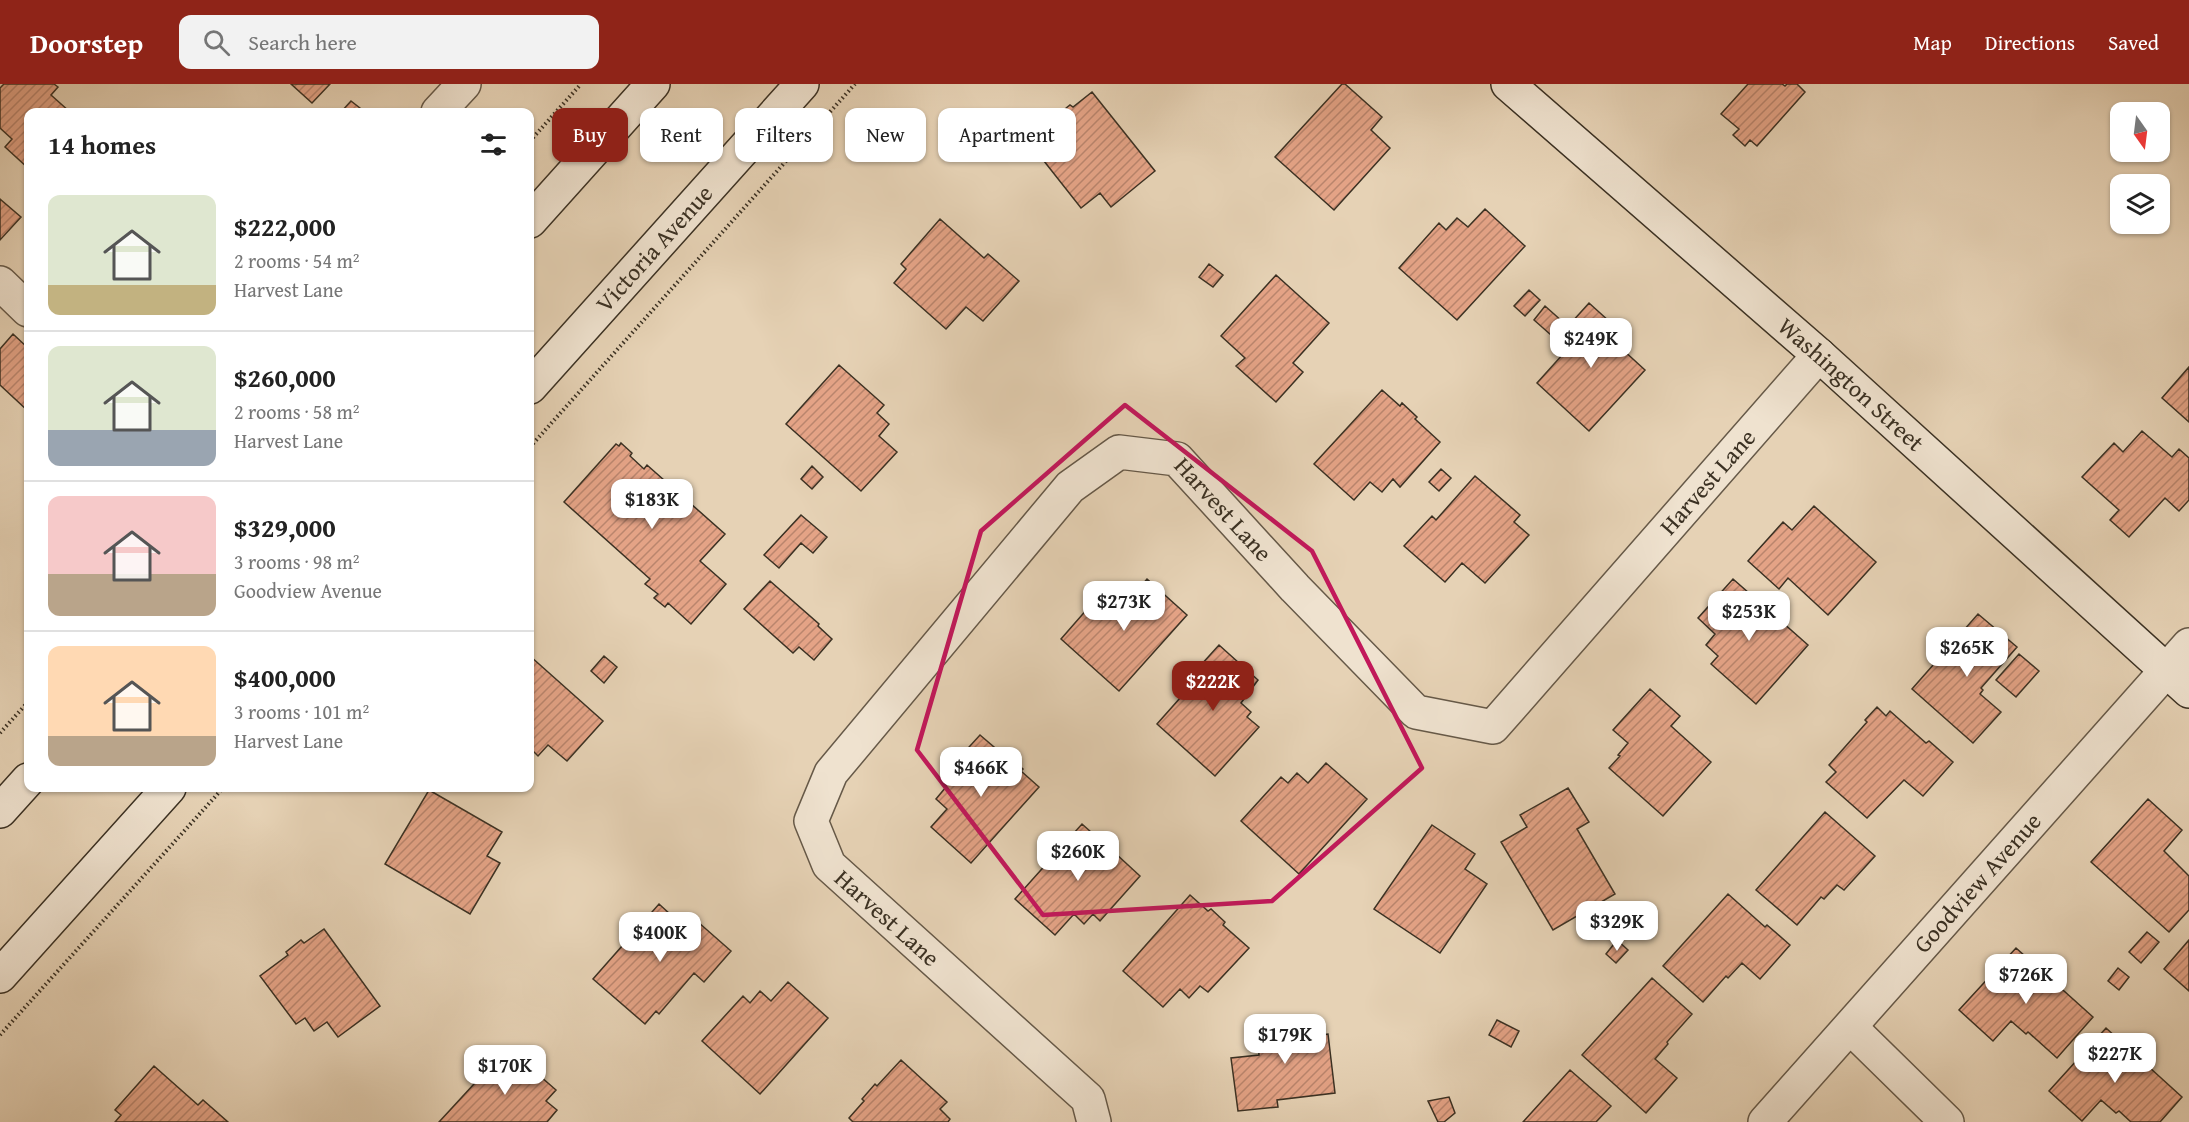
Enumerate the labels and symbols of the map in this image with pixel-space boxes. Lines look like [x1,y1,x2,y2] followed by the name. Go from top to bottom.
[2110,102,2170,162] north arrow
[587,177,721,320] street label: Victoria Avenue
[1770,309,1933,460] street label: Washington Street
[1549,318,1633,369] pin: $249K
[1651,421,1764,542] street label: Harvest Lane
[1166,449,1281,569] street label: Harvest Lane
[610,479,694,530] pin: $183K
[1082,581,1166,632] pin: $273K
[1707,591,1791,642] pin: $253K
[1925,627,2009,678] pin: $265K
[1171,661,1255,712] pin: $222K
[939,747,1023,798] pin: $466K
[1905,805,2049,960] street label: Goodview Avenue
[1036,831,1120,882] pin: $260K
[827,861,948,974] street label: Harvest Lane
[1575,901,1659,952] pin: $329K
[618,912,702,963] pin: $400K
[1984,954,2068,1005] pin: $726K
[1243,1014,1327,1065] pin: $179K
[2073,1033,2157,1084] pin: $227K
[463,1045,547,1096] pin: $170K

